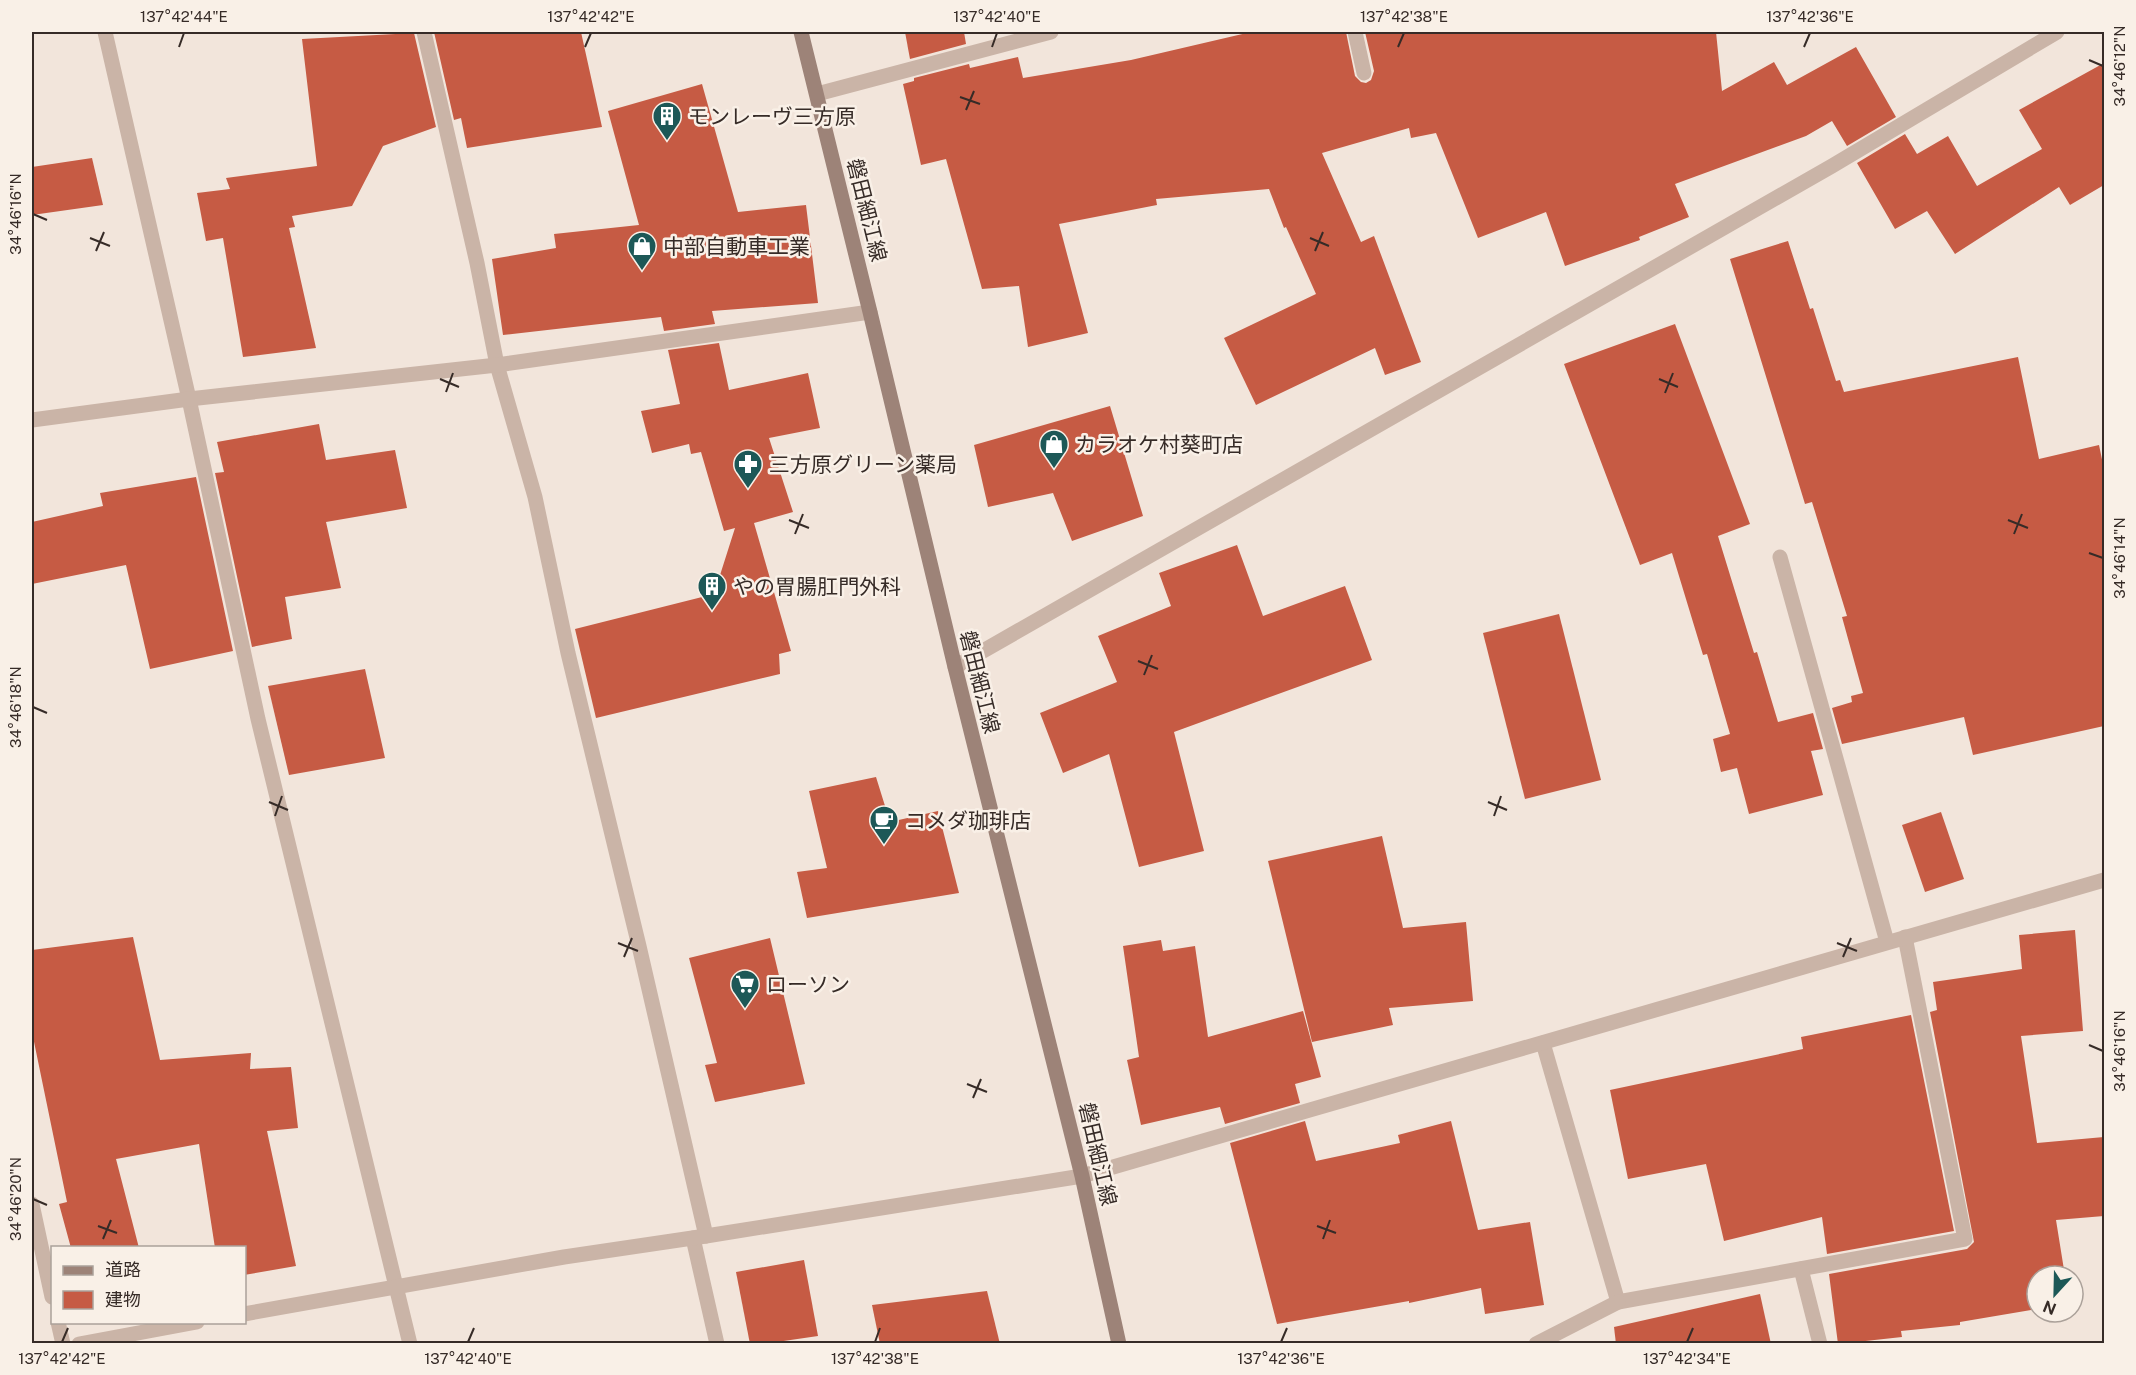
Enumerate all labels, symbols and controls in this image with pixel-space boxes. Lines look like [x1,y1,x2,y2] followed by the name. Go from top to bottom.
[140,8,228,25] text: 137°42'44"E
[547,8,635,25] text: 137°42'42"E
[953,8,1041,25] text: 137°42'40"E
[1360,8,1448,25] text: 137°42'38"E
[1766,8,1854,25] text: 137°42'36"E
[2111,25,2128,107] text: 34°46'12"N
[651,100,683,142] building icon: モンレーヴ三方原
[688,104,856,129] place label: モンレーヴ三方原
[842,156,892,264] street label: 磐田細江線
[7,173,24,255] text: 34°46'16"N
[626,230,658,272] shop icon: 中部自動車工業
[663,234,810,259] place label: 中部自動車工業
[1038,428,1070,470] shop icon: カラオケ村葵町店
[1075,432,1243,457] place label: カラオケ村葵町店
[732,448,764,490] pharmacy icon: 三方原グリーン薬局
[769,452,957,477] place label: 三方原グリーン薬局
[2111,517,2128,599] text: 34°46'14"N
[696,570,728,612] building icon: やの胃腸肛門外科
[733,574,901,599] place label: やの胃腸肛門外科
[955,628,1005,736] street label: 磐田細江線
[7,666,24,748] text: 34°46'18"N
[868,804,900,846] cafe icon: コメダ珈琲店
[905,808,1031,833] place label: コメダ珈琲店
[729,968,761,1010] supermarket icon: ローソン
[766,972,850,997] place label: ローソン
[2111,1010,2128,1092] text: 34°46'16"N
[1074,1100,1122,1208] street label: 磐田細江線
[7,1157,24,1241] text: 34°46'20"N
[51,1246,246,1324] legend
[105,1259,141,1280] text: 道路
[2025,1264,2085,1324] north arrow
[105,1289,141,1310] text: 建物
[2040,1296,2059,1319] text: N
[18,1350,106,1367] text: 137°42'42"E
[424,1350,512,1367] text: 137°42'40"E
[831,1350,919,1367] text: 137°42'38"E
[1237,1350,1325,1367] text: 137°42'36"E
[1643,1350,1731,1367] text: 137°42'34"E

